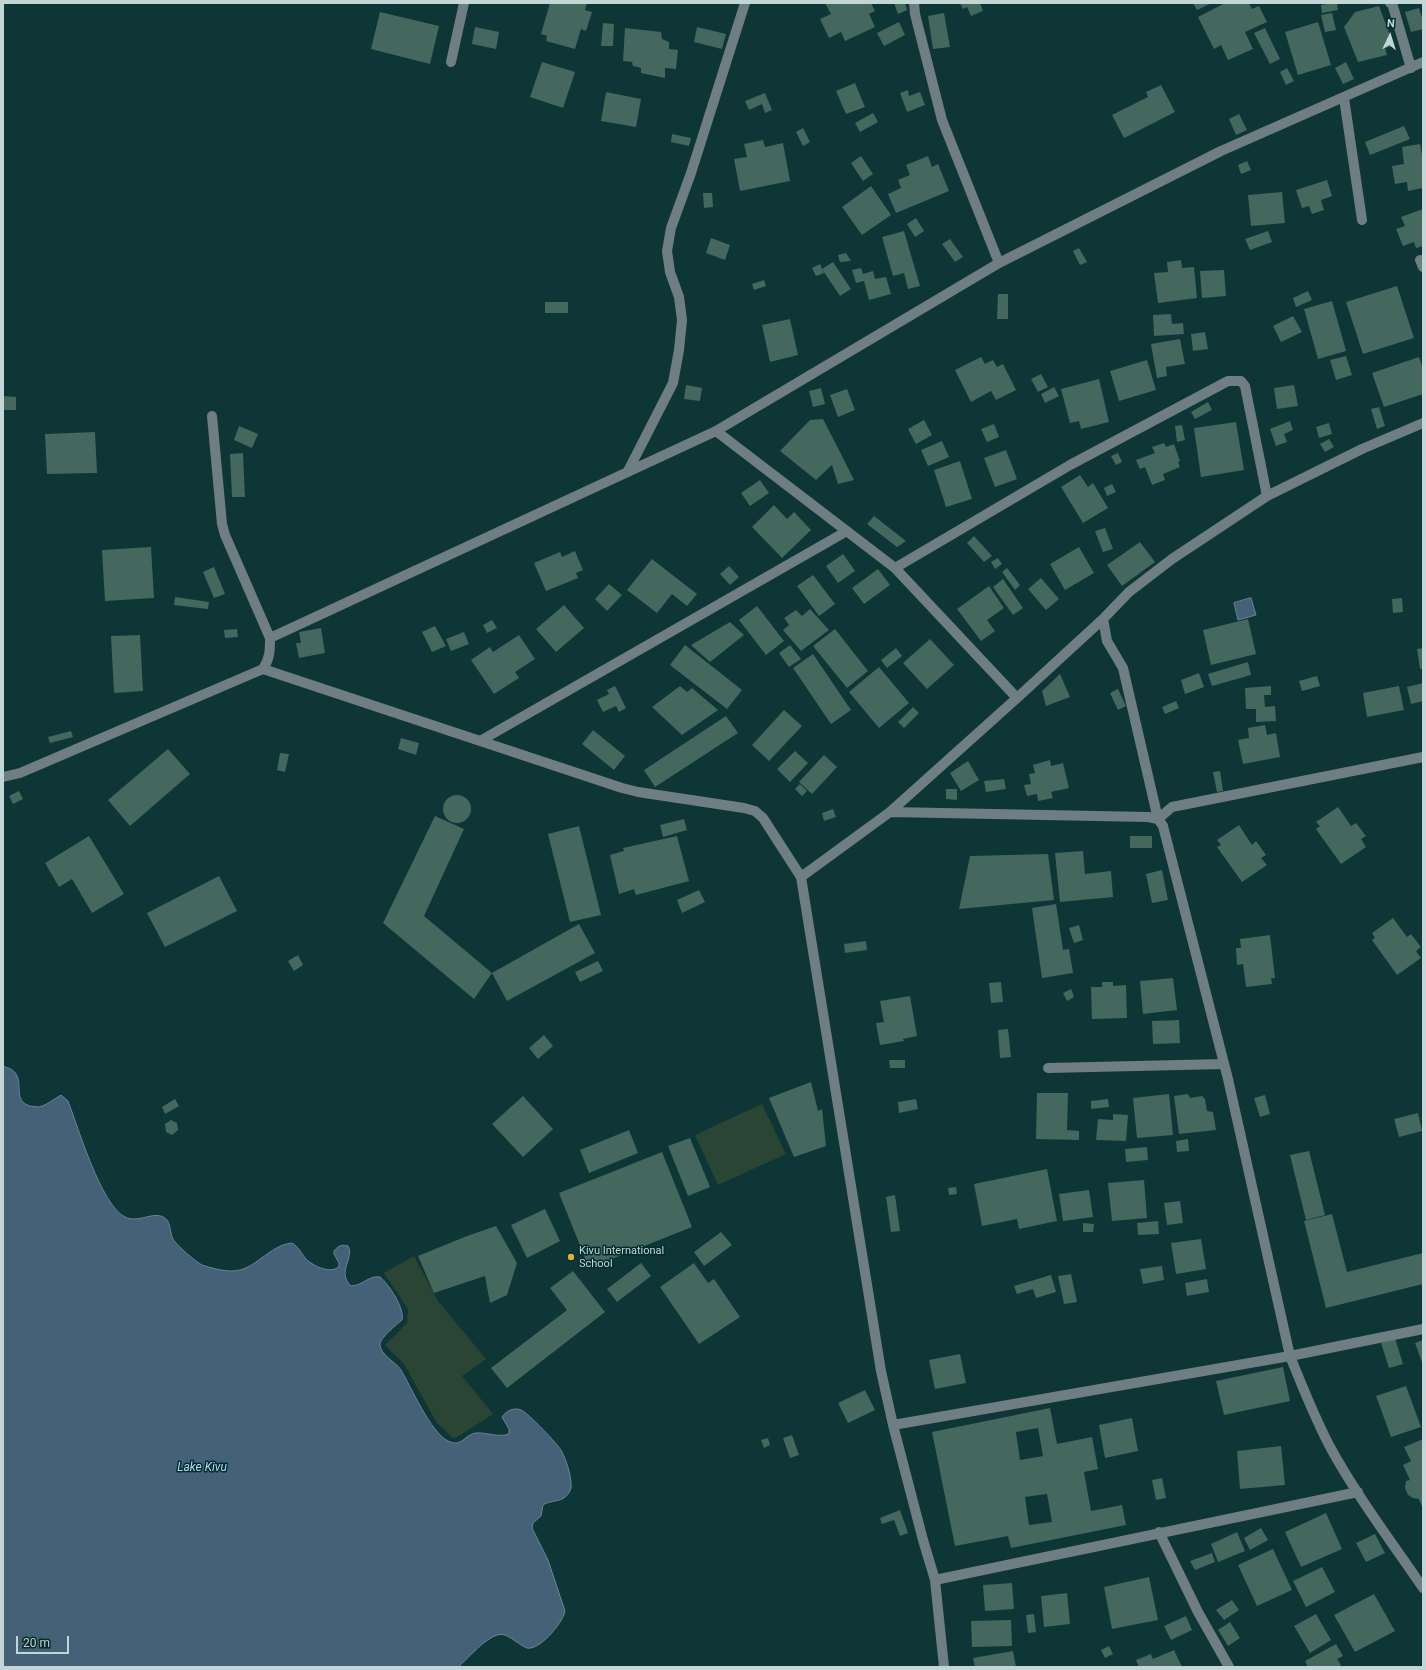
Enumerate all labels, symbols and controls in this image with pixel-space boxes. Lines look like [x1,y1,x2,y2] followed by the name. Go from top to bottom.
[1370,16,1410,56] north arrow
[1387,17,1395,30] text: N
[579,1244,664,1270] place label: Kivu International School
[566,1252,576,1262] marker: Kivu International School
[177,1461,227,1475] water label: Lake Kivu
[18,1628,71,1654] scale bar
[23,1636,50,1650] text: 20 m

